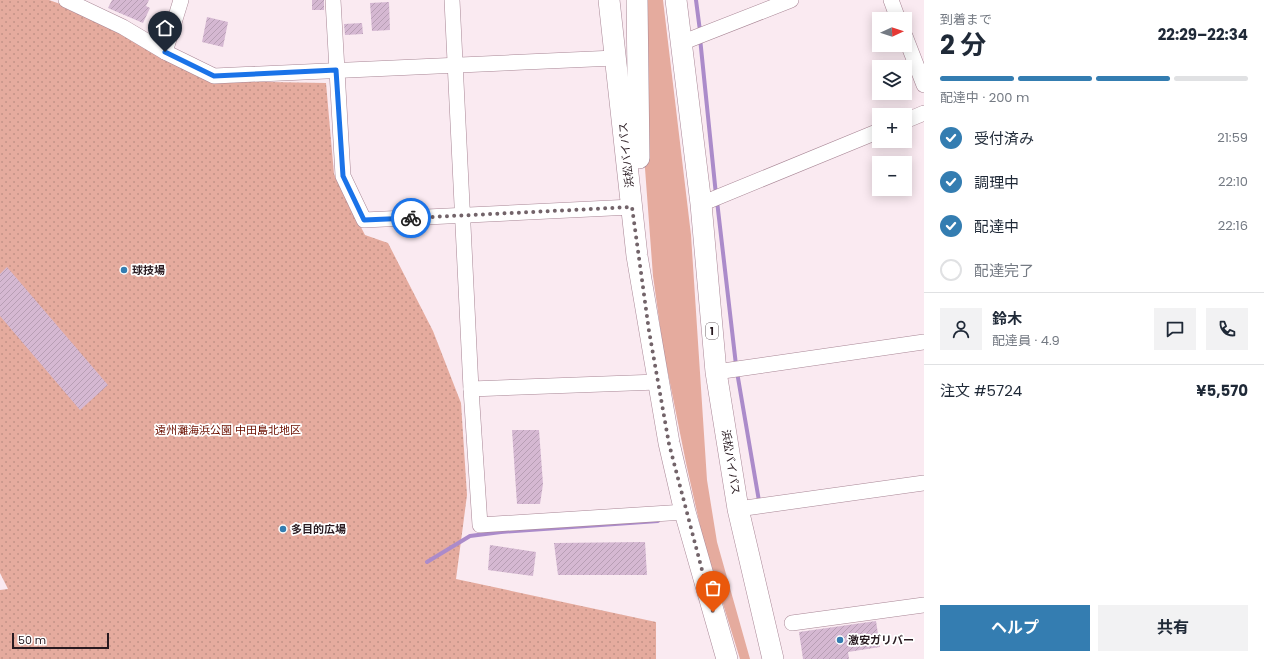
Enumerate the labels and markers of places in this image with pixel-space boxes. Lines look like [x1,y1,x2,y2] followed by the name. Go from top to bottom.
[148,11,182,52] pin
[132,262,165,278] place label: 球技場
[119,265,129,275] marker: 球技場
[291,521,346,537] place label: 多目的広場
[278,524,288,534] marker: 多目的広場
[696,571,730,612] pin
[848,632,914,648] place label: 激安ガリバー
[835,635,845,645] marker: 激安ガリバー

